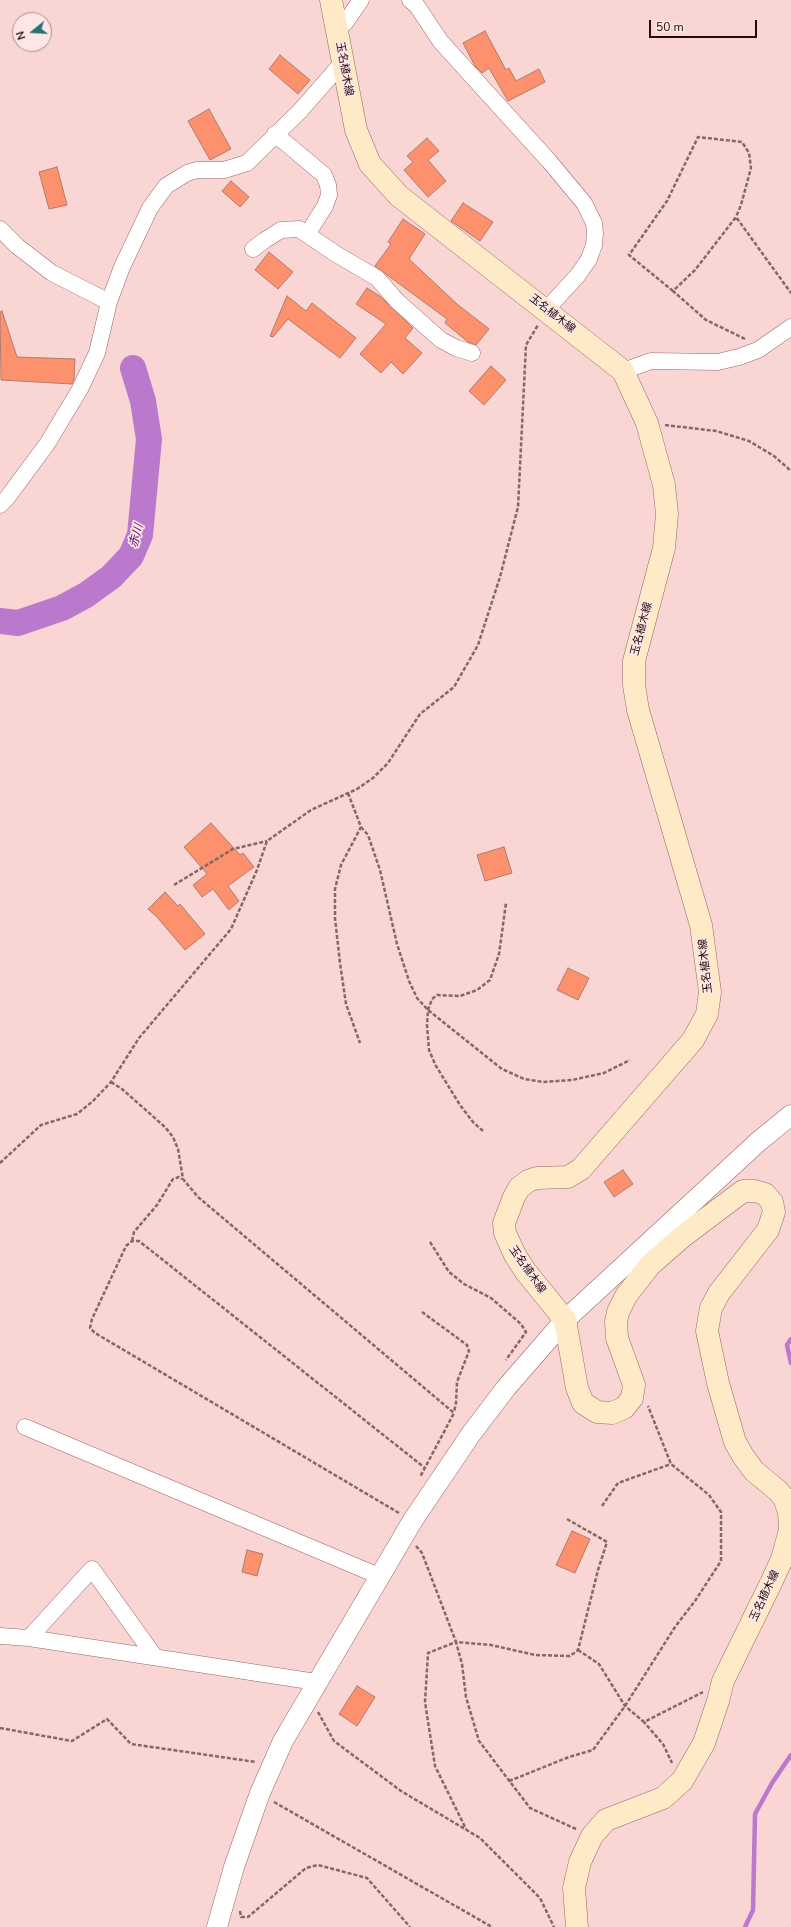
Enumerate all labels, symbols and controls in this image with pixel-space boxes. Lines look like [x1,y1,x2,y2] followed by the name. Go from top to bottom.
[12,12,52,52] north arrow
[651,12,759,38] scale bar
[656,19,684,35] text: 50 m
[13,29,29,42] text: N
[333,41,355,97] street label: 玉名植木線
[526,292,578,336] street label: 玉名植木線
[127,523,147,549] water label: 赤川
[629,601,655,657] street label: 玉名植木線
[697,938,715,994] street label: 玉名植木線
[506,1244,548,1296] street label: 玉名植木線
[747,1568,783,1624] street label: 玉名植木線

